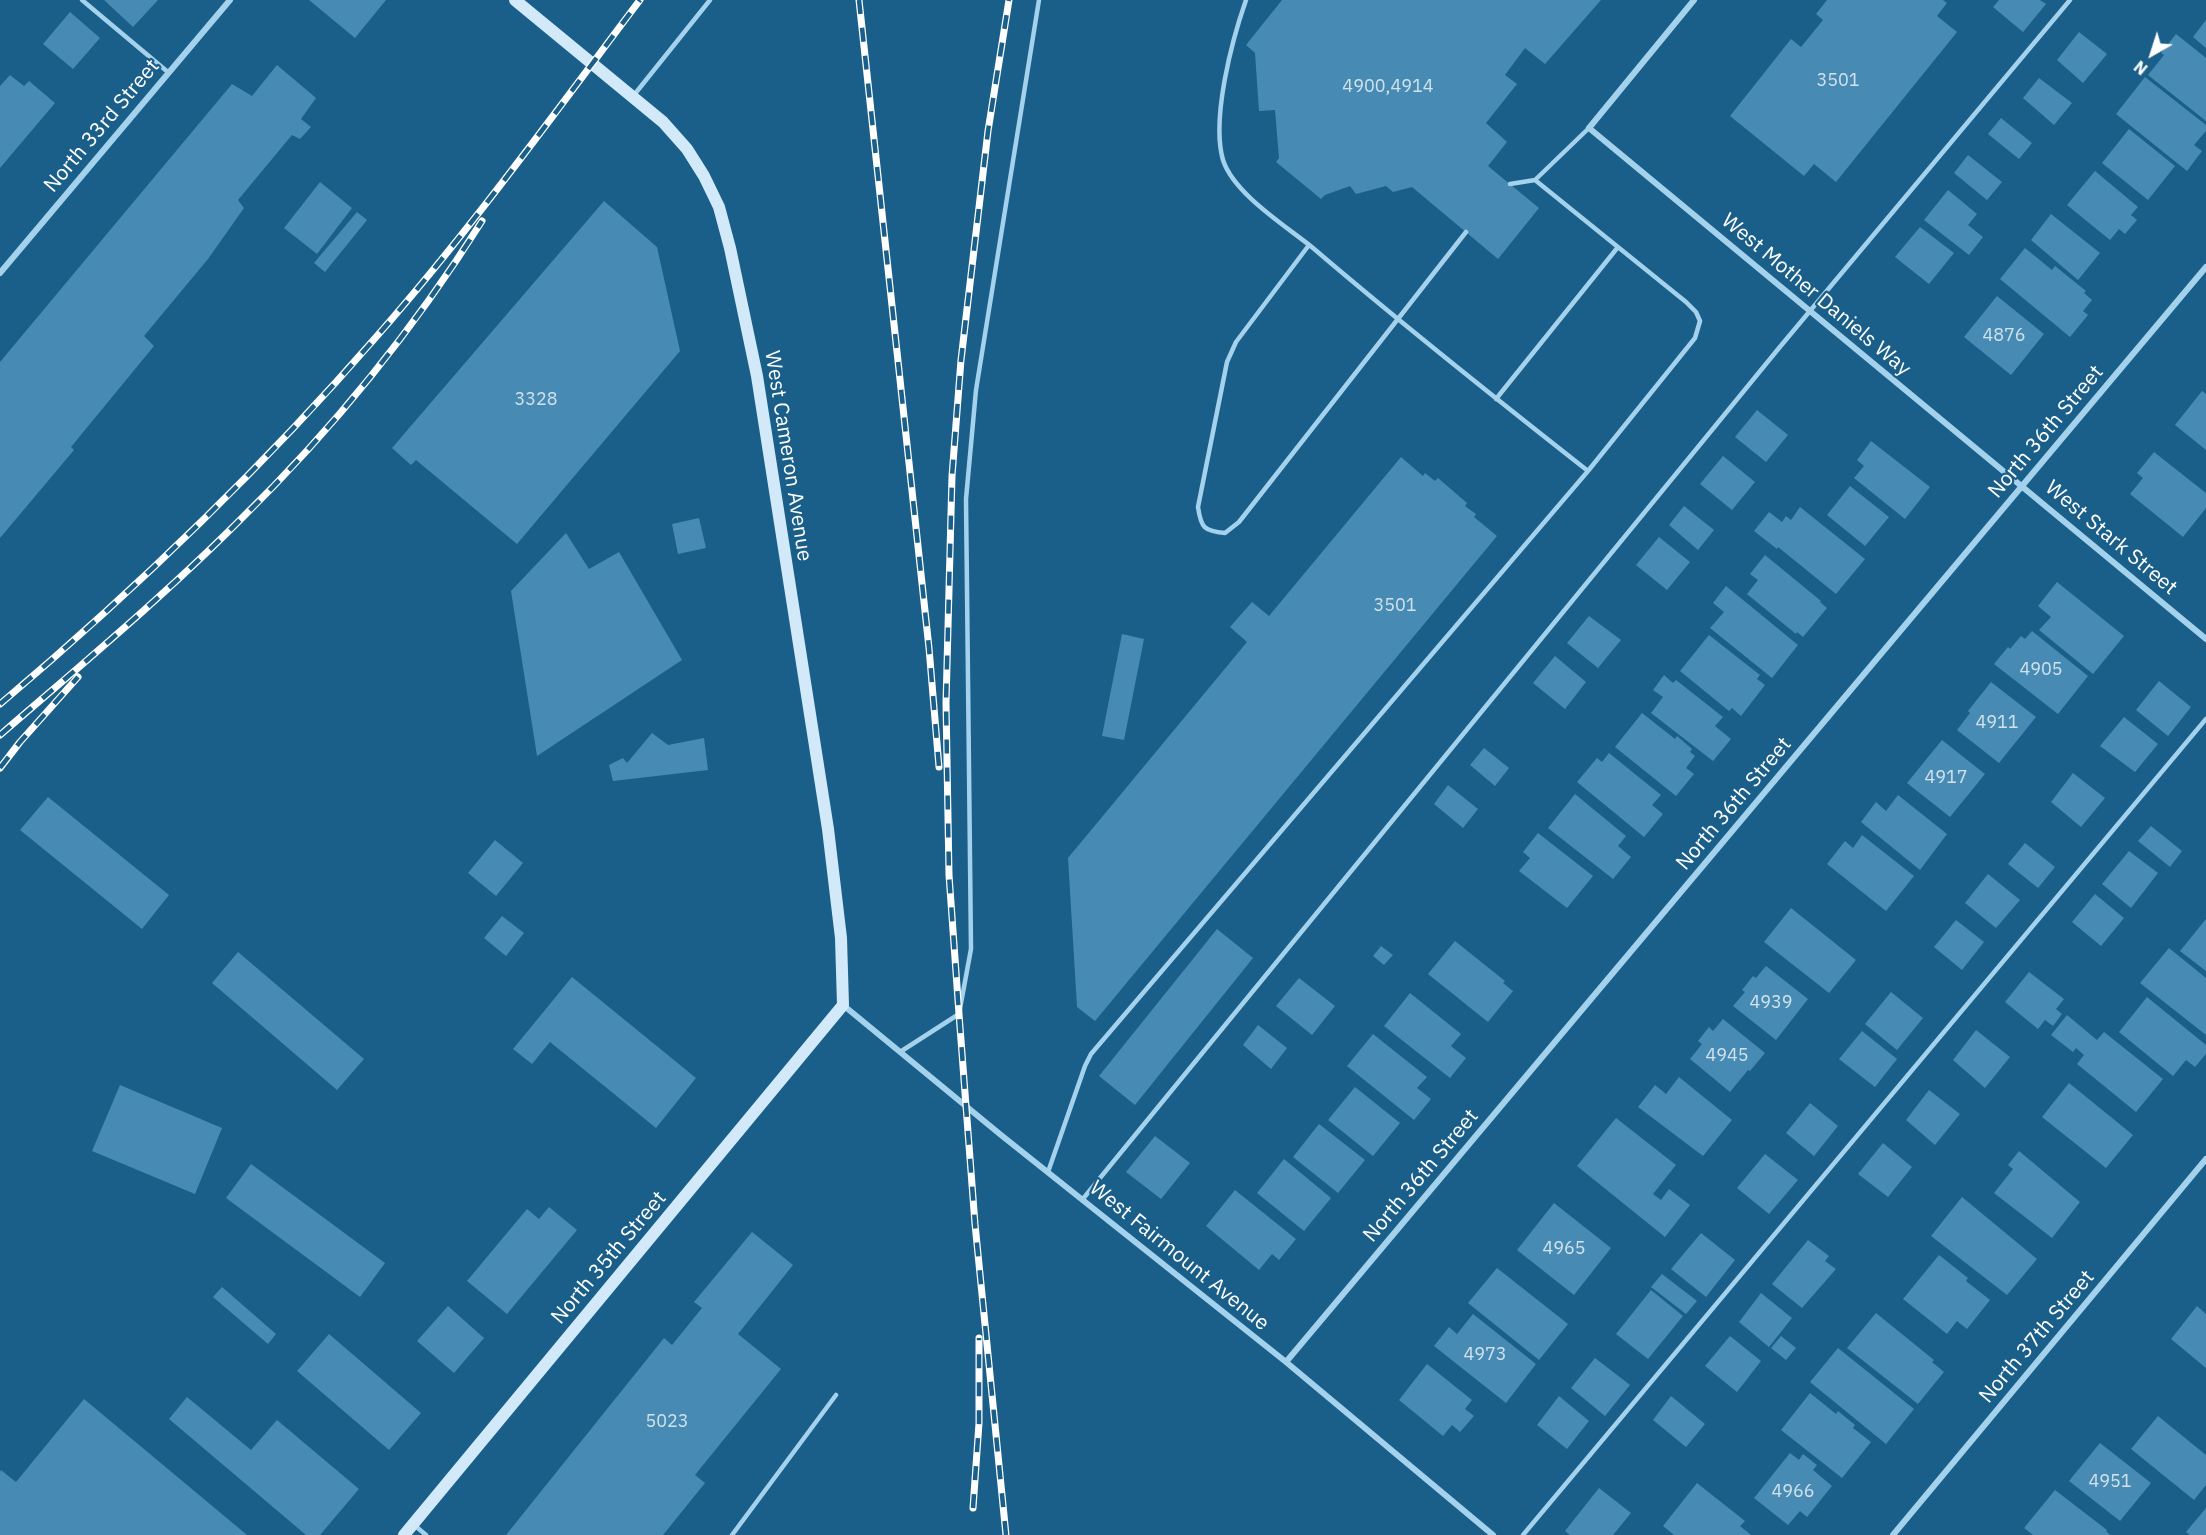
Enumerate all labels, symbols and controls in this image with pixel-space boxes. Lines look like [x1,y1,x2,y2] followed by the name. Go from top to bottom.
[2122,24,2182,84] north arrow
[39,54,165,198] street label: North 33rd Street
[2130,57,2151,79] text: N
[1816,70,1860,92] house number: 3501
[1342,76,1434,98] house number: 4900,4914
[1716,208,1916,382] street label: West Mother Daniels Way
[1982,325,2026,347] house number: 4876
[759,349,817,563] street label: West Cameron Avenue
[1983,360,2109,504] street label: North 36th Street
[514,389,558,411] house number: 3328
[2040,475,2182,601] street label: West Stark Street
[1373,595,1417,617] house number: 3501
[2019,659,2063,681] house number: 4905
[1975,712,2019,734] house number: 4911
[1671,732,1797,876] street label: North 36th Street
[1924,767,1968,789] house number: 4917
[1749,992,1793,1014] house number: 4939
[1705,1045,1749,1067] house number: 4945
[1358,1104,1484,1248] street label: North 36th Street
[1084,1176,1274,1336] street label: West Fairmount Avenue
[546,1186,672,1330] street label: North 35th Street
[1542,1238,1586,1260] house number: 4965
[1974,1265,2100,1409] street label: North 37th Street
[1463,1344,1507,1366] house number: 4973
[645,1411,689,1433] house number: 5023
[2088,1471,2132,1493] house number: 4951
[1771,1481,1815,1503] house number: 4966

